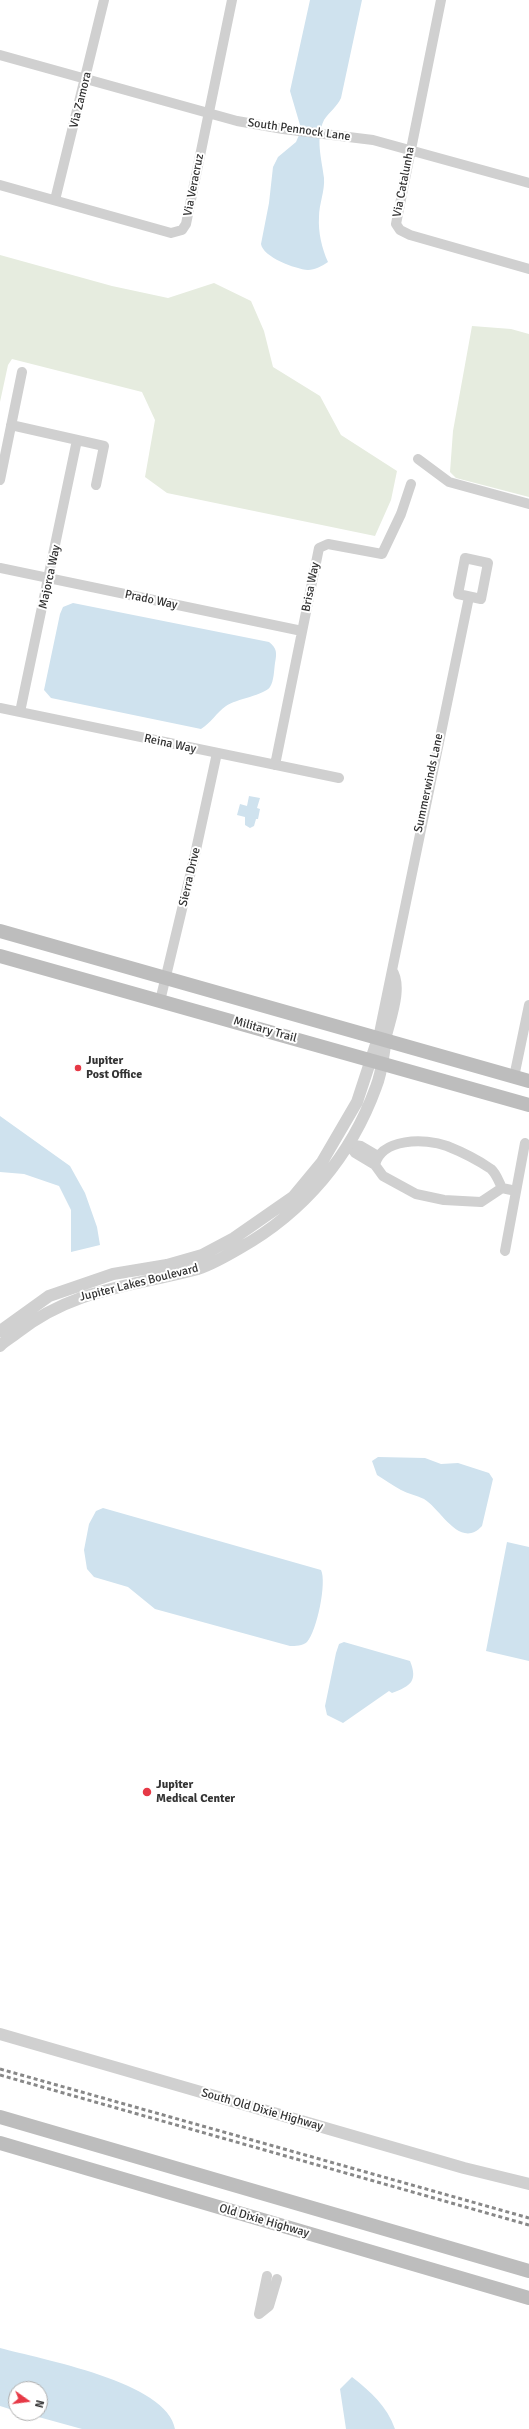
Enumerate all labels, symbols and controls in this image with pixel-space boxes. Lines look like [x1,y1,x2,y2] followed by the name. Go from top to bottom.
[67,70,95,130] street label: Via Zamora
[247,116,351,144] street label: South Pennock Lane
[390,146,418,218] street label: Via Catalunha
[181,152,207,218] street label: Via Veracruz
[36,544,64,610] street label: Majorca Way
[299,561,323,613] street label: Brisa Way
[123,587,179,613] street label: Prado Way
[143,731,197,757] street label: Reina Way
[411,732,447,834] street label: Summerwinds Lane
[176,846,204,908] street label: Sierra Drive
[232,1014,298,1046] street label: Military Trail
[86,1054,142,1082] place label: Jupiter Post Office
[73,1063,83,1073] marker: Jupiter Post Office
[78,1261,200,1305] street label: Jupiter Lakes Boulevard
[156,1778,235,1806] place label: Jupiter Medical Center
[141,1786,153,1798] marker: Jupiter Medical Center
[200,2086,324,2134] street label: South Old Dixie Highway
[217,2201,311,2241] street label: Old Dixie Highway
[8,2381,48,2421] north arrow
[32,2398,46,2409] text: N

